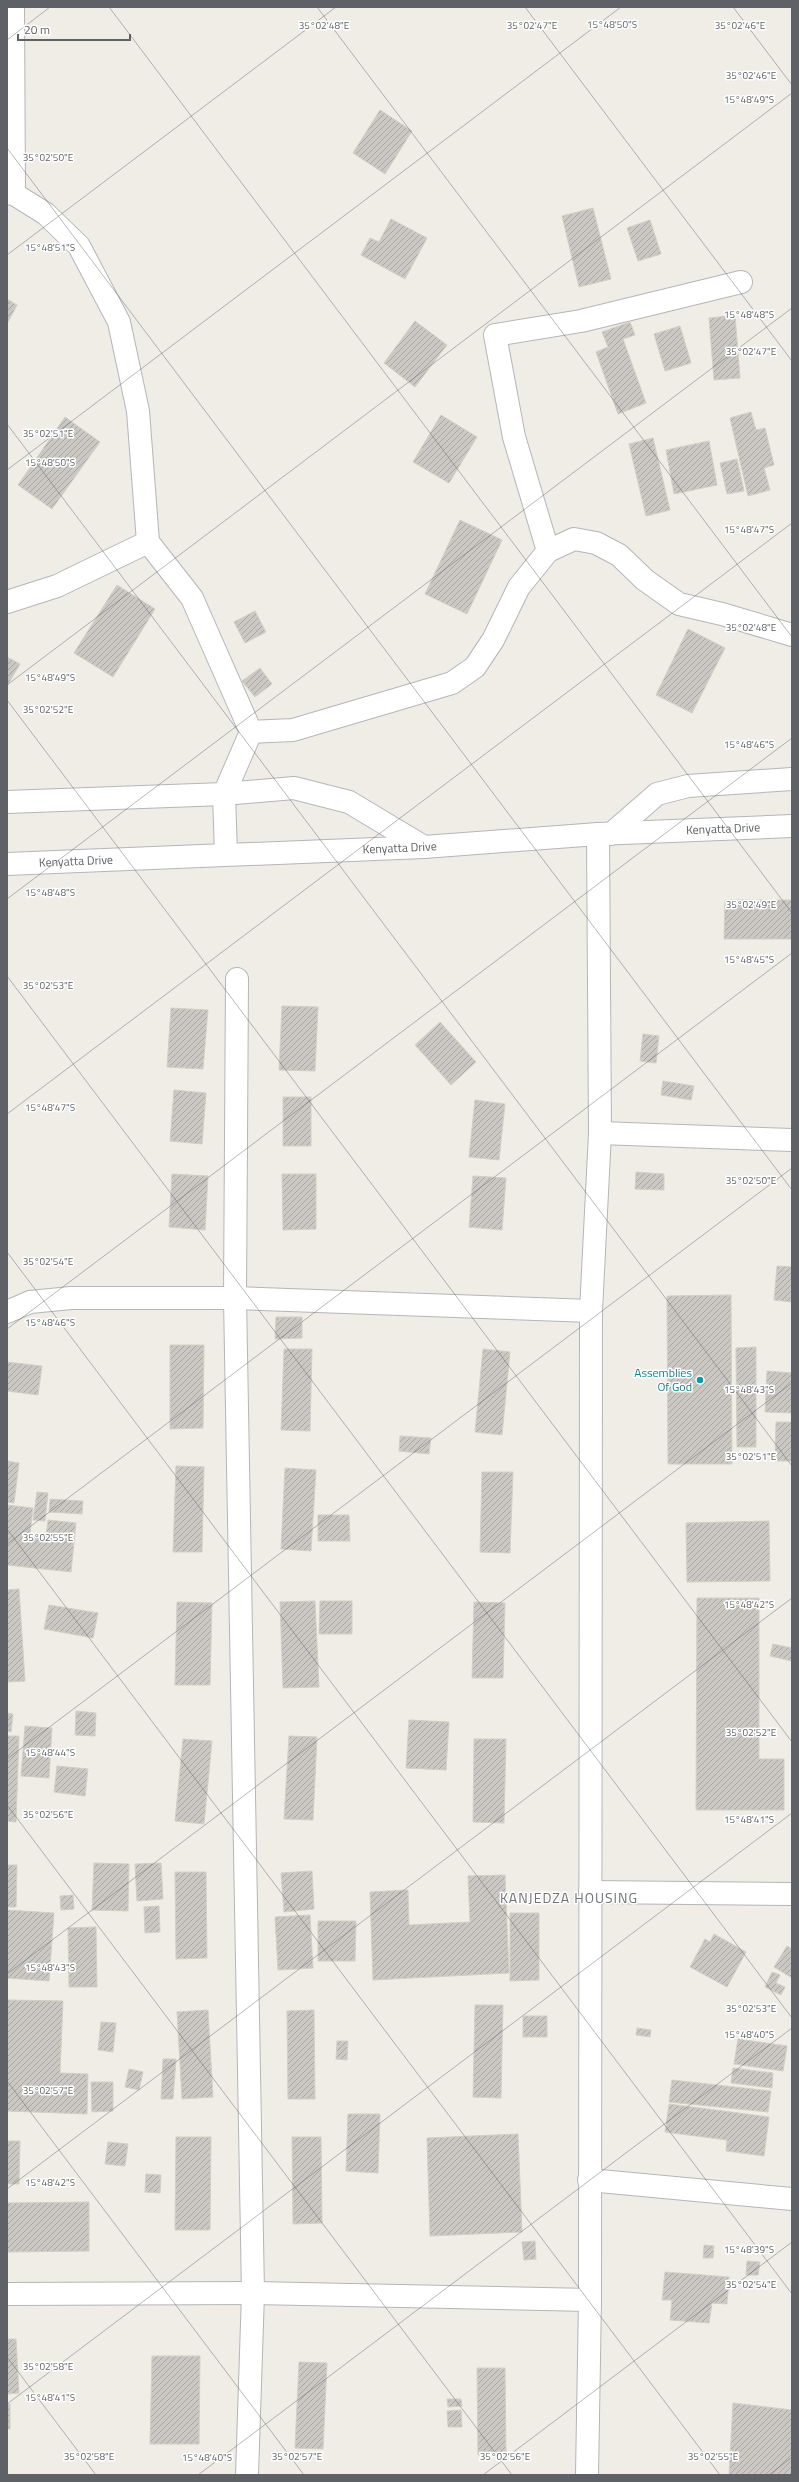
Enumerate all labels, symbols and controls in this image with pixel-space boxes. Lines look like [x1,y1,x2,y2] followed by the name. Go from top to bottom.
[18,16,130,42] scale bar
[587,17,637,32] text: 15°48'50"S
[299,18,350,33] text: 35°02'48"E
[507,18,558,33] text: 35°02'47"E
[715,18,766,33] text: 35°02'46"E
[24,20,50,39] text: 20 m
[726,68,777,83] text: 35°02'46"E
[724,92,774,107] text: 15°48'49"S
[23,150,74,165] text: 35°02'50"E
[25,240,75,255] text: 15°48'51"S
[724,307,774,322] text: 15°48'48"S
[726,344,777,359] text: 35°02'47"E
[23,426,74,441] text: 35°02'51"E
[25,455,75,470] text: 15°48'50"S
[724,522,774,537] text: 15°48'47"S
[726,620,777,635] text: 35°02'48"E
[25,670,75,685] text: 15°48'49"S
[23,702,74,717] text: 35°02'52"E
[724,737,774,752] text: 15°48'46"S
[686,817,760,839] street label: Kenyatta Drive
[362,836,437,858] street label: Kenyatta Drive
[38,850,113,872] street label: Kenyatta Drive
[25,885,75,900] text: 15°48'48"S
[726,897,777,912] text: 35°02'49"E
[724,952,774,967] text: 15°48'45"S
[23,978,74,993] text: 35°02'53"E
[25,1100,75,1115] text: 15°48'47"S
[726,1173,777,1188] text: 35°02'50"E
[23,1254,74,1269] text: 35°02'54"E
[25,1315,75,1330] text: 15°48'46"S
[634,1363,692,1396] place label: Assemblies Of God
[695,1375,705,1385] marker: Assemblies Of God
[724,1382,774,1397] text: 15°48'43"S
[726,1449,777,1464] text: 35°02'51"E
[23,1530,74,1545] text: 35°02'55"E
[724,1597,774,1612] text: 15°48'42"S
[726,1725,777,1740] text: 35°02'52"E
[25,1745,75,1760] text: 15°48'44"S
[23,1807,74,1822] text: 35°02'56"E
[724,1812,774,1827] text: 15°48'41"S
[500,1887,638,1908] district label: KANJEDZA HOUSING
[25,1960,75,1975] text: 15°48'43"S
[726,2001,777,2016] text: 35°02'53"E
[724,2027,774,2042] text: 15°48'40"S
[23,2083,74,2098] text: 35°02'57"E
[25,2175,75,2190] text: 15°48'42"S
[724,2242,774,2257] text: 15°48'39"S
[726,2277,777,2292] text: 35°02'54"E
[23,2359,74,2374] text: 35°02'58"E
[25,2390,75,2405] text: 15°48'41"S
[64,2449,115,2464] text: 35°02'58"E
[272,2449,323,2464] text: 35°02'57"E
[480,2449,531,2464] text: 35°02'56"E
[688,2449,739,2464] text: 35°02'55"E
[182,2450,232,2465] text: 15°48'40"S

